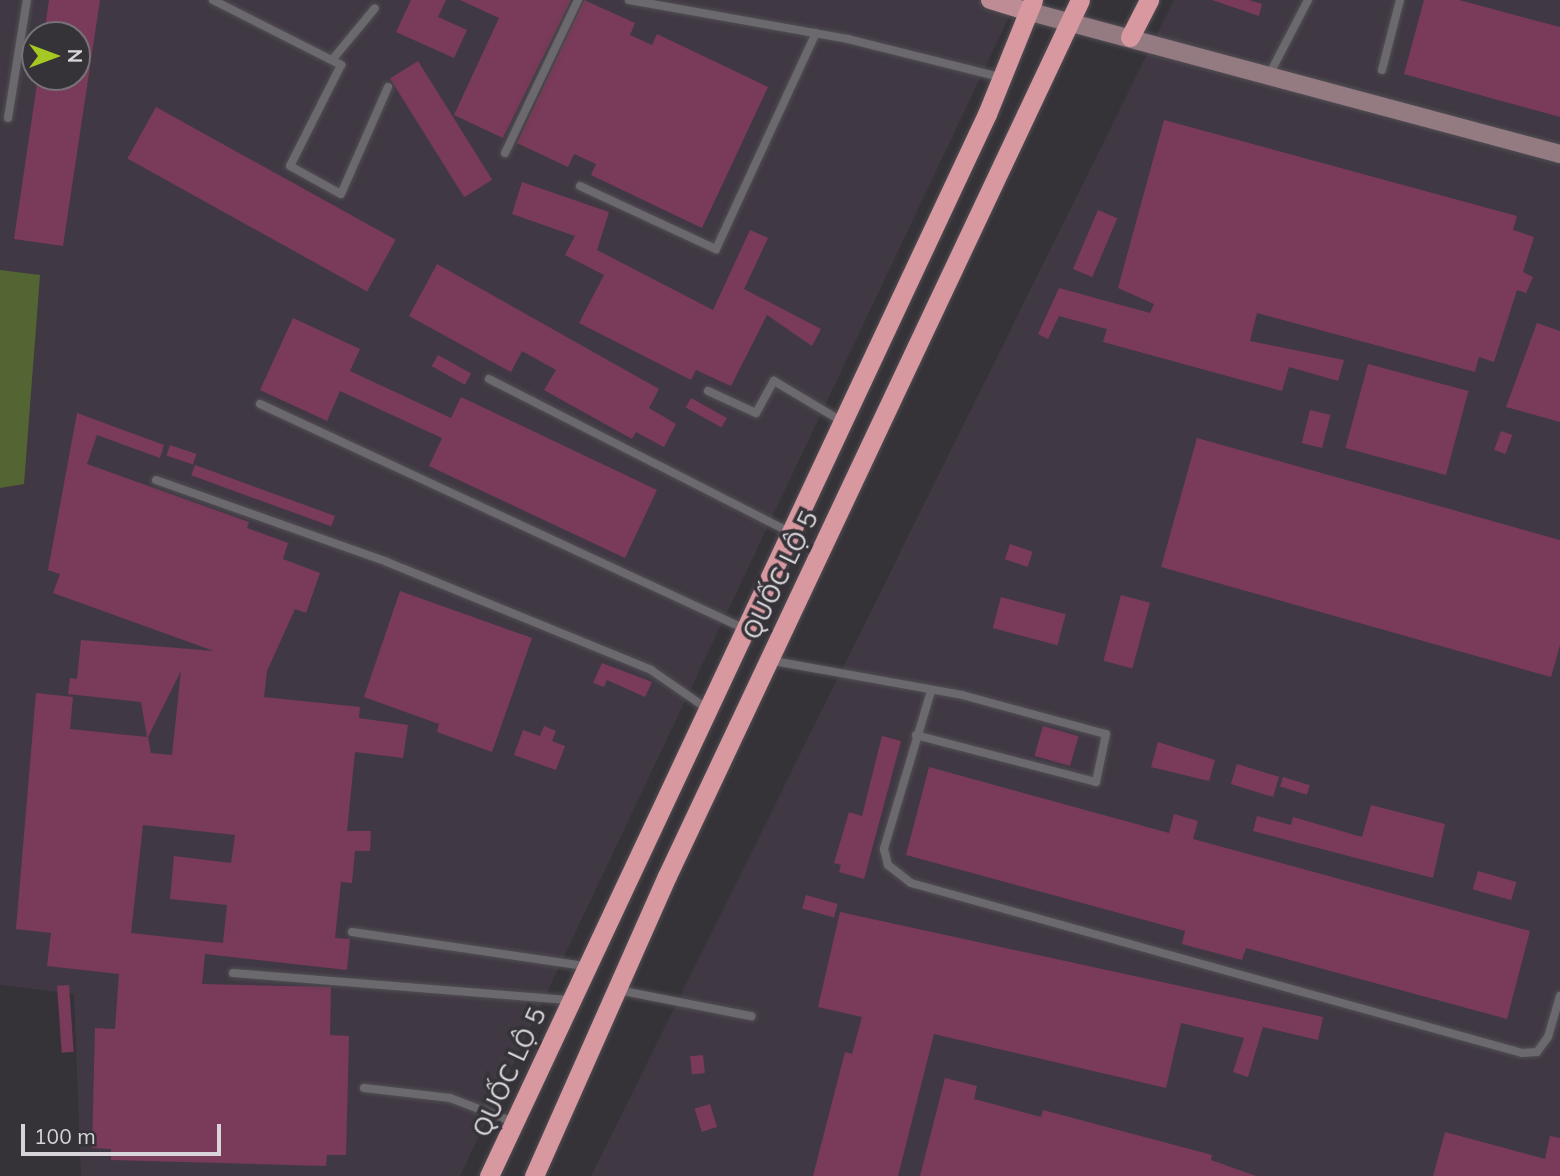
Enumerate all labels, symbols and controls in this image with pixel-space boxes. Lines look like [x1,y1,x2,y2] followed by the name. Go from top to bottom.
[21,21,91,91] north arrow
[63,49,87,63] text: N
[735,506,825,644] street label: QUỐC LỘ 5
[465,1002,553,1142] street label: QUỐC LỘ 5
[24,1110,224,1154] scale bar
[34,1123,96,1149] text: 100 m

